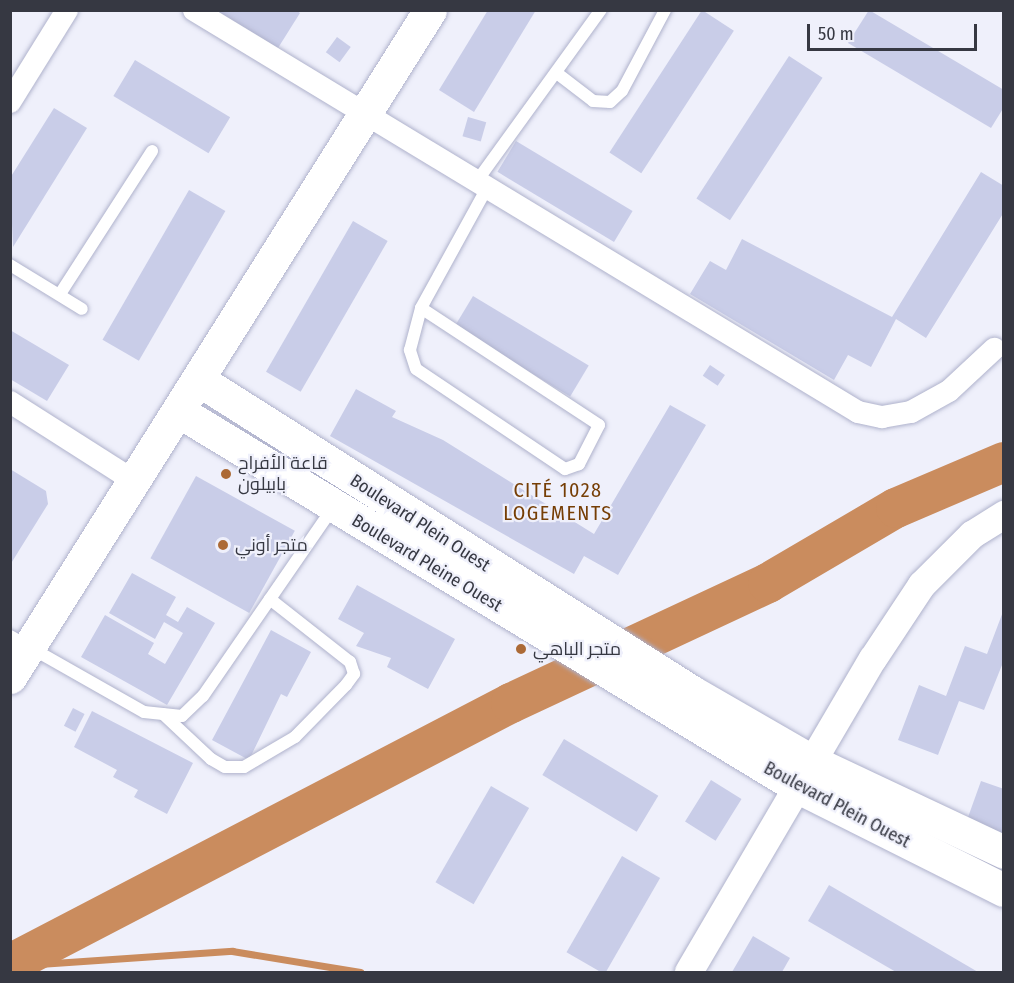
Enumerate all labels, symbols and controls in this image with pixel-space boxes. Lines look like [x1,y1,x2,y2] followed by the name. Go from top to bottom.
[810,12,980,50] scale bar
[818,23,854,45] text: 50 m
[238,453,328,496] place label: قاعة الأفراح بابيلون
[219,467,233,481] marker: قاعة الأفراح بابيلون
[346,470,494,576] street label: Boulevard Plein Ouest
[503,478,613,525] district label: CITÉ 1028 LOGEMENTS
[348,510,506,616] street label: Boulevard Pleine Ouest
[235,534,308,556] place label: متجر أوني
[216,538,230,552] marker: متجر أوني
[533,638,621,660] place label: متجر الباهي
[514,642,528,656] marker: متجر الباهي
[760,757,914,853] street label: Boulevard Plein Ouest

